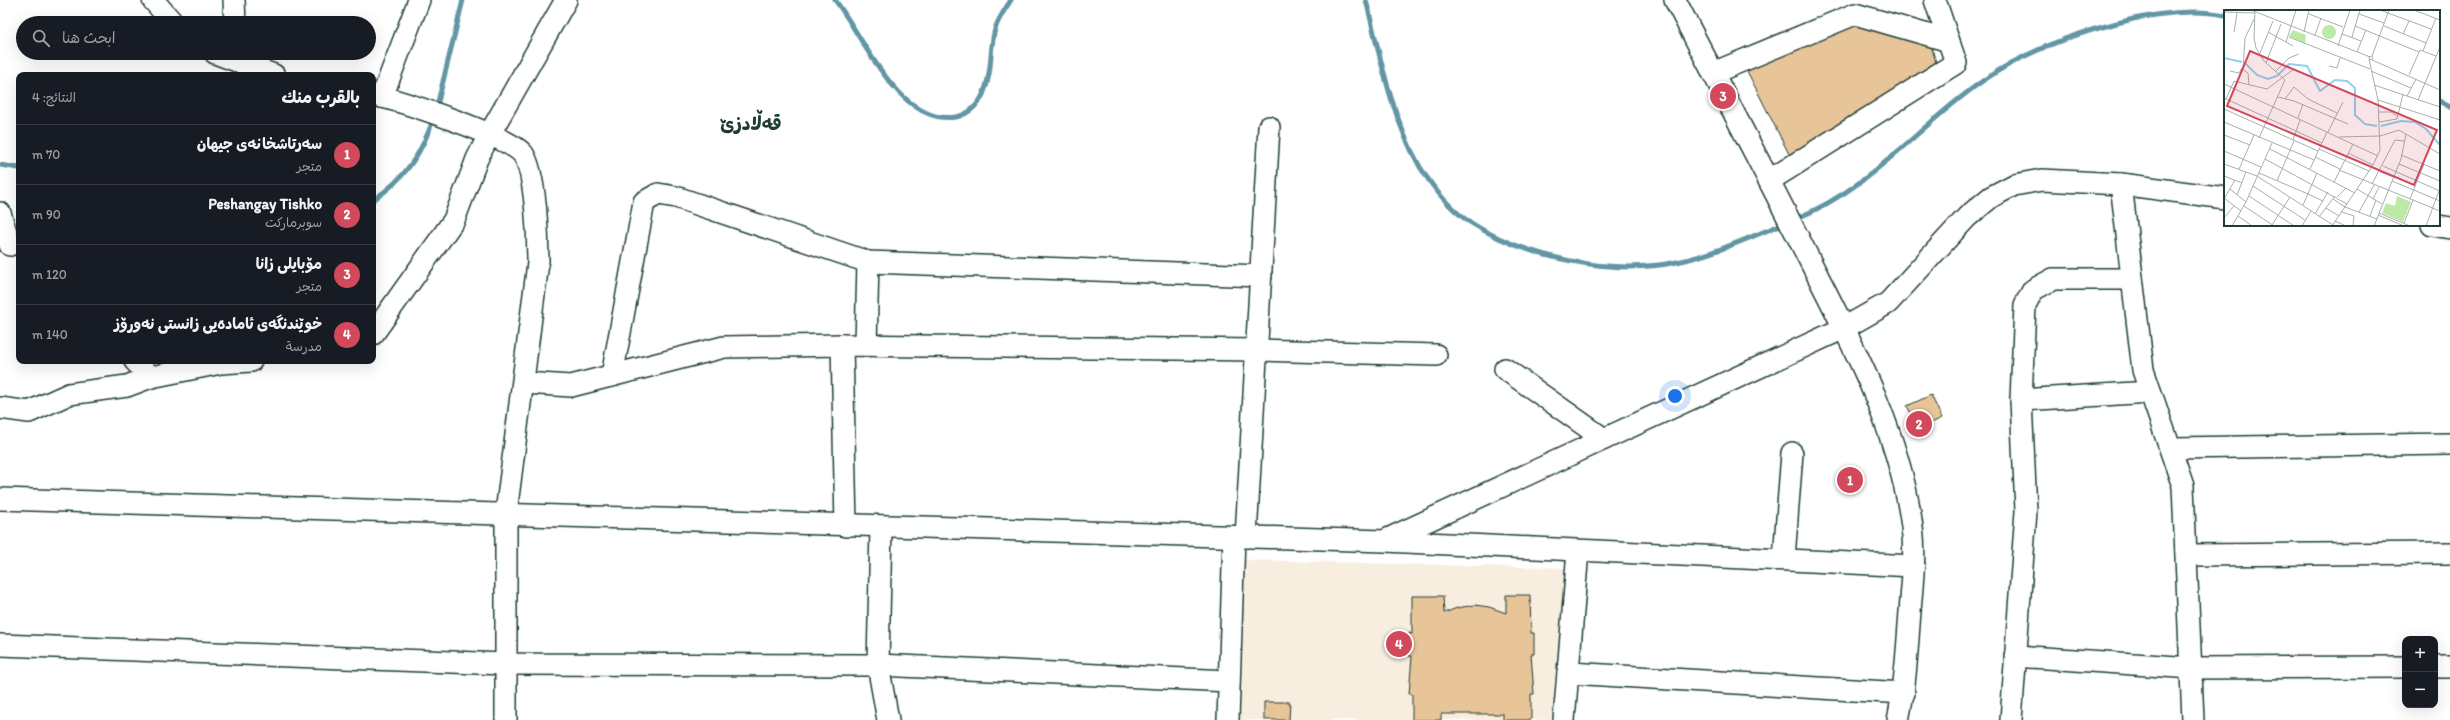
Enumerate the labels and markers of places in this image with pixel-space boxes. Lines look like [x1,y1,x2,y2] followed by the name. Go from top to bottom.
[1710,81,1736,111] pin: 3
[1906,409,1932,439] pin: 2
[1837,465,1863,495] pin: 1
[1386,629,1412,659] pin: 4

